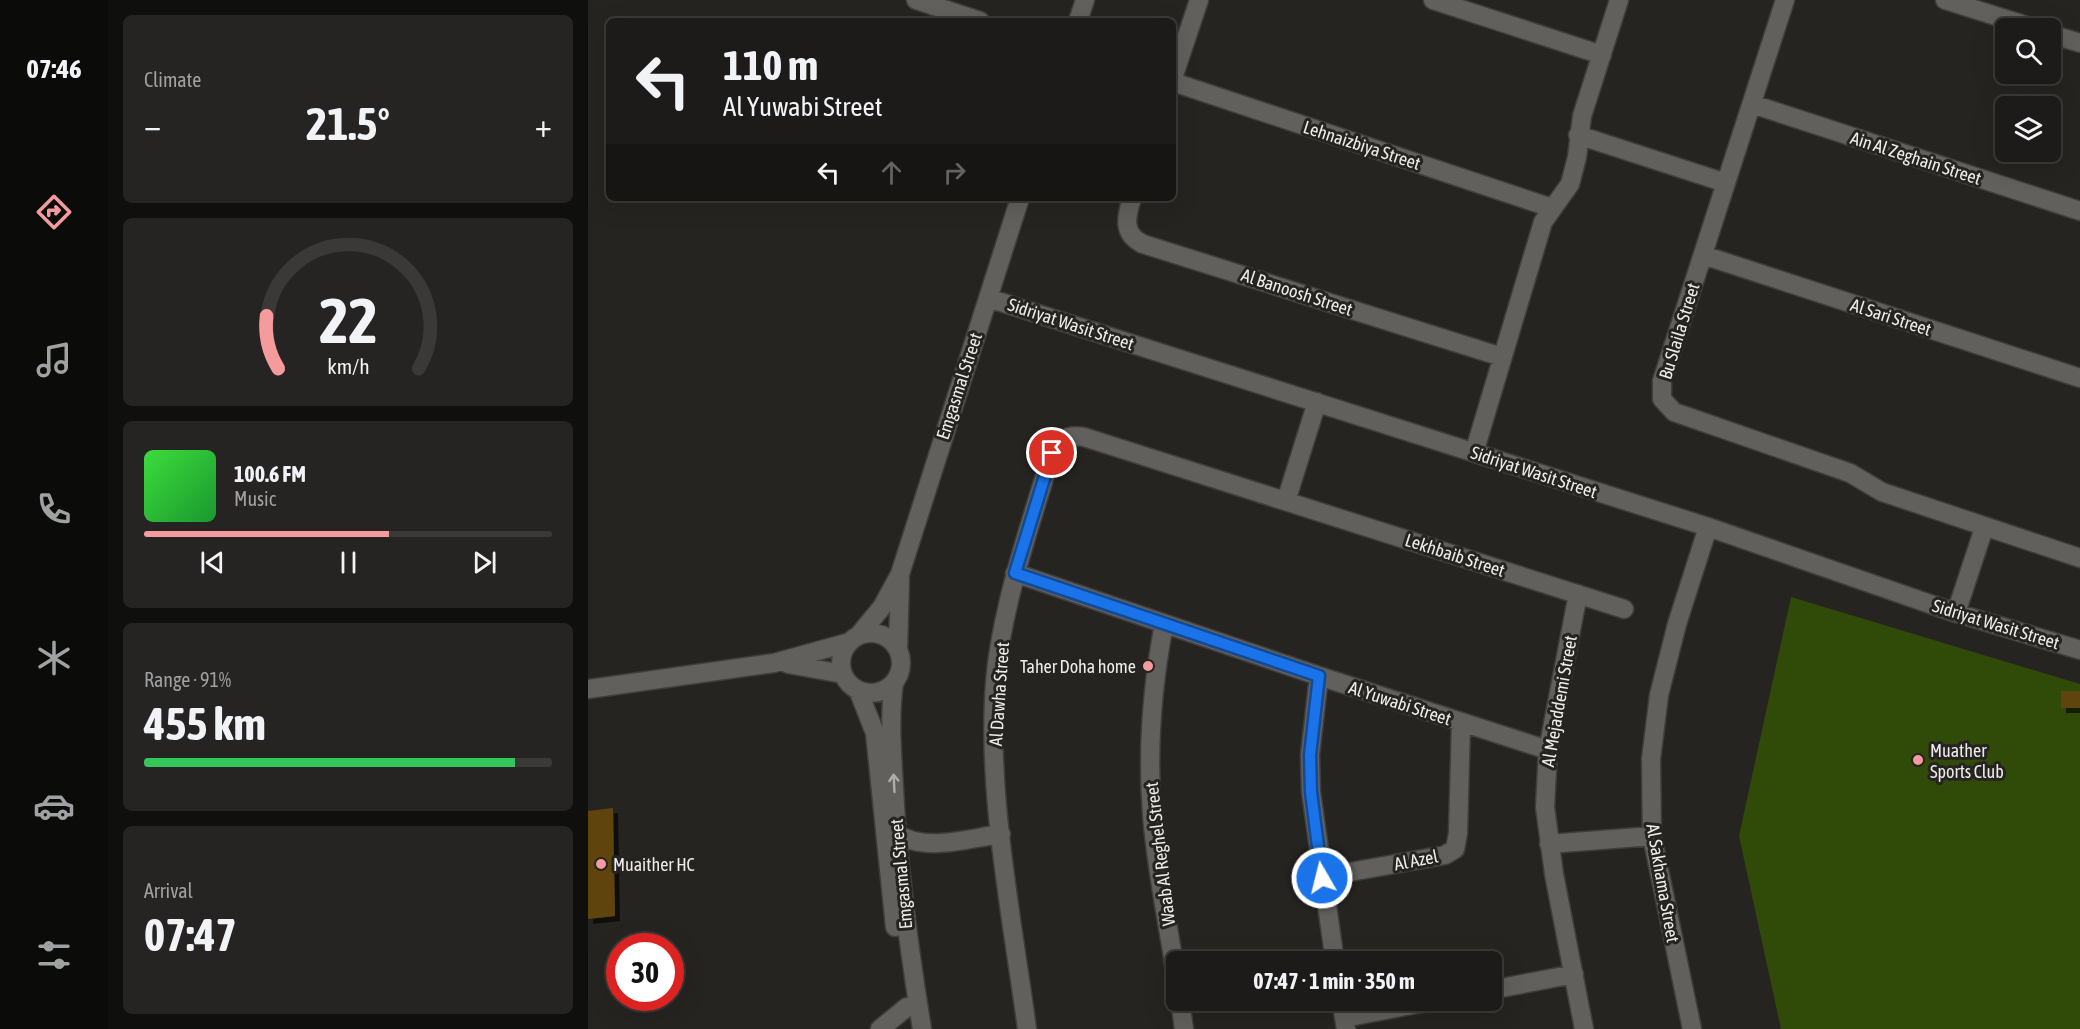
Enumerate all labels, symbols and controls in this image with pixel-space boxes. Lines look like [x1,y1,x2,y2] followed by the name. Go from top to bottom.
[1995,18,2061,162] map controls
[1995,18,2061,84] button: search
[723,41,818,89] text: 110 m
[624,42,702,120] icon: left
[26,53,82,84] text: 07:46
[144,68,201,91] text: Climate
[723,91,883,122] text: Al Yuwabi Street
[1995,96,2061,162] button: layers
[306,98,390,150] text: 21.5°
[144,106,161,144] text: −
[535,106,552,144] text: +
[1301,116,1423,174] street label: Lehnaizbiya Street
[1848,127,1984,189] street label: Ain Al Zeghain Street
[812,156,845,189] icon: left
[875,156,908,189] icon: ahead
[938,156,971,189] icon: right
[33,191,75,233] icon: directions
[1239,264,1355,320] street label: Al Banoosh Street
[1654,280,1704,382] street label: Bu Slaila Street
[319,285,377,356] text: 22
[1005,294,1137,354] street label: Sidriyat Wasit Street
[1848,294,1934,340] street label: Al Sari Street
[932,330,986,442] street label: Emgasmal Street
[33,339,75,381] icon: music
[327,354,369,379] text: km/h
[1026,427,1077,478] pin
[1035,436,1068,469] icon: arrive
[1468,442,1600,502] street label: Sidriyat Wasit Street
[234,461,306,487] text: 100.6 FM
[234,487,276,510] text: Music
[33,488,75,530] icon: phone
[1403,529,1507,581] street label: Lekhbaib Street
[196,546,229,579] icon: previous
[332,546,365,579] icon: pause
[468,546,501,579] icon: next
[1930,595,2062,653] street label: Sidriyat Wasit Street
[1537,634,1581,768] street label: Al Mejaddemi Street
[33,637,75,679] icon: climate
[985,641,1013,747] street label: Al Dawha Street
[1020,656,1136,677] place label: Taher Doha home
[1141,659,1155,673] marker: Taher Doha home
[144,668,231,691] text: Range · 91%
[1346,677,1454,729] street label: Al Yuwabi Street
[144,698,266,750] text: 455 km
[1930,740,2004,782] place label: Muather Sports Club
[1911,753,1925,767] marker: Muather Sports Club
[888,774,899,794] one-way arrow
[1141,781,1179,927] street label: Waab Al Reghel Street
[33,785,75,827] icon: car
[886,818,916,930] street label: Emgasmal Street
[1642,822,1684,944] street label: Al Sakhama Street
[1392,845,1440,875] street label: Al Azel
[1290,846,1354,910] position arrow
[613,854,695,875] place label: Muaither HC
[594,857,608,871] marker: Muaither HC
[144,879,193,902] text: Arrival
[144,909,237,961] text: 07:47
[606,933,684,1011] speed limit sign: 30
[33,934,75,976] icon: filters
[1253,968,1415,994] text: 07:47 · 1 min · 350 m

